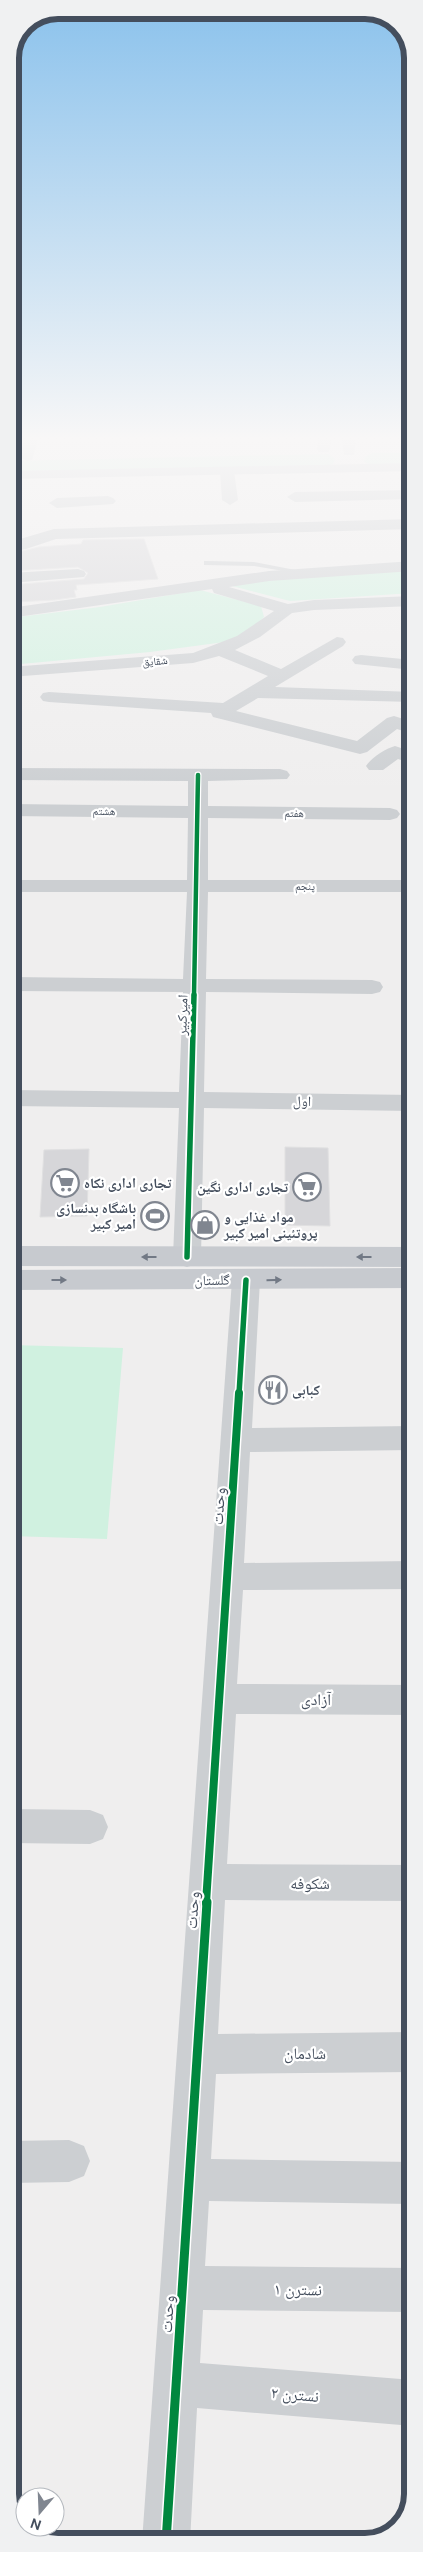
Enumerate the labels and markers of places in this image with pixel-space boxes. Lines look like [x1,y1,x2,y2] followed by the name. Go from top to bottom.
[50,1168,80,1198] supermarket icon: تجاری اداری نکاه
[292,1172,322,1202] supermarket icon: تجاری اداری نگین
[84,1174,172,1192] place label: تجاری اداری نکاه
[197,1178,288,1196] place label: تجاری اداری نگین
[56,1199,136,1233] place label: باشگاه بدنسازی امیر کبیر
[140,1201,170,1231] sports icon: باشگاه بدنسازی امیر کبیر
[223,1208,318,1242] place label: مواد غذایی و پروتئینی امیر کبیر
[190,1210,220,1240] shop icon: مواد غذایی و پروتئینی امیر کبیر
[258,1375,288,1405] restaurant icon: کبابی
[292,1381,320,1399] place label: کبابی

